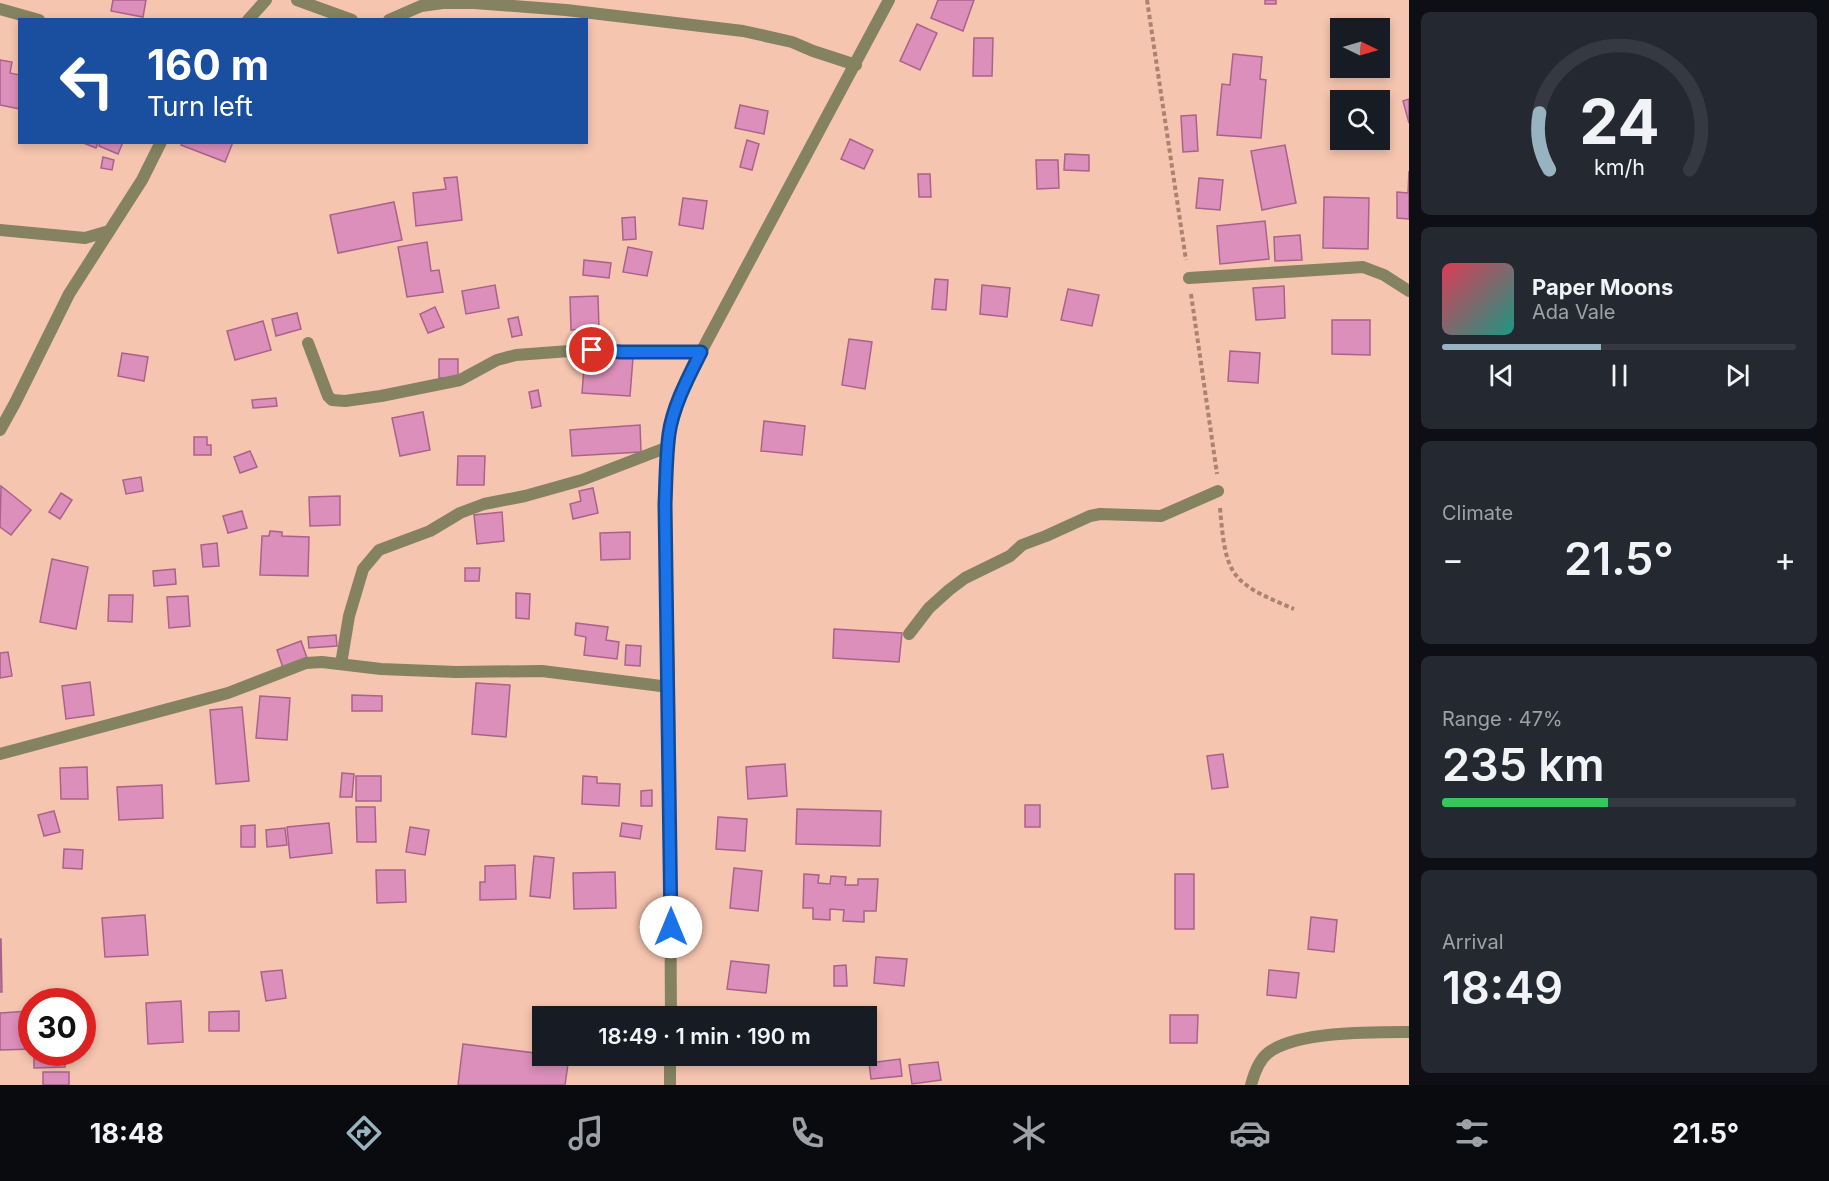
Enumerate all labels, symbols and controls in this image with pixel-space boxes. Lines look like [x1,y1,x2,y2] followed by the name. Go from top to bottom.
[1330,18,1390,78] north arrow
[1330,18,1390,150] map controls
[147,39,269,90] text: 160 m
[48,42,126,120] icon: left
[1579,84,1659,159] text: 24
[147,90,253,123] text: Turn left
[1330,90,1390,150] button: search
[1594,155,1644,181] text: km/h
[1532,274,1673,300] text: Paper Moons
[1532,300,1615,324] text: Ada Vale
[566,324,617,375] pin
[575,333,608,366] icon: arrive
[1485,359,1518,392] icon: previous
[1603,359,1636,392] icon: pause
[1721,359,1754,392] icon: next
[1442,501,1513,525] text: Climate
[1564,531,1674,586] text: 21.5°
[1442,539,1464,579] text: −
[1774,539,1796,579] text: +
[1442,707,1563,731] text: Range · 47%
[1442,737,1604,792] text: 235 km
[639,895,703,959] position arrow
[1442,930,1504,954] text: Arrival
[1442,960,1563,1015] text: 18:49
[18,988,96,1066] speed limit sign: 30
[598,1023,811,1049] text: 18:49 · 1 min · 190 m
[343,1112,385,1154] icon: directions
[565,1112,607,1154] icon: music
[786,1112,828,1154] icon: phone
[1008,1112,1050,1154] icon: climate
[1229,1112,1271,1154] icon: car
[1451,1112,1493,1154] icon: filters
[90,1117,164,1150] text: 18:48
[1672,1117,1739,1150] text: 21.5°

